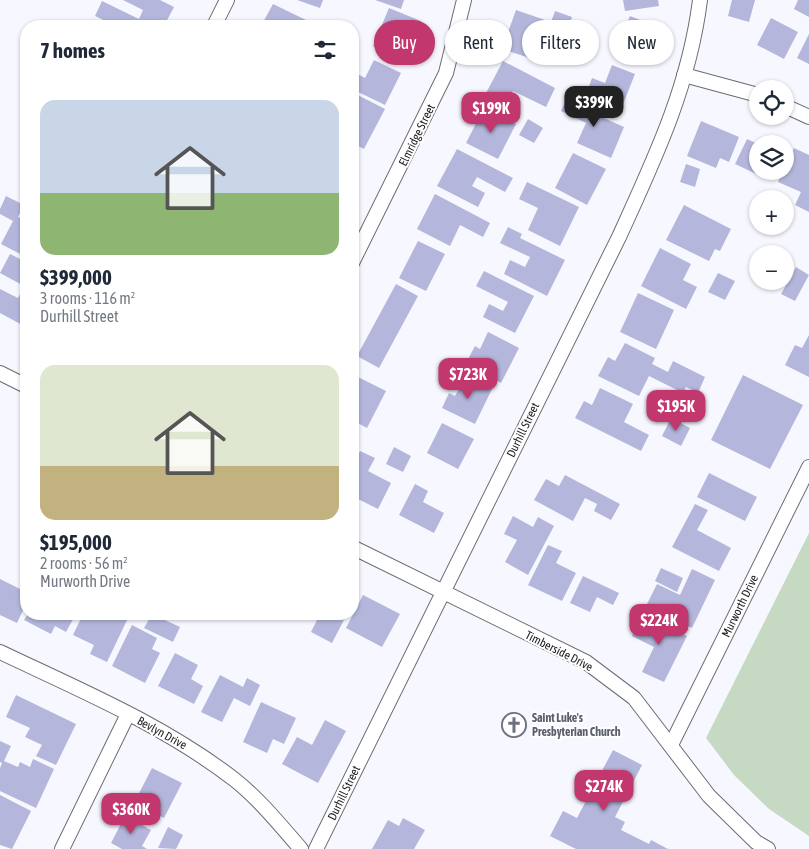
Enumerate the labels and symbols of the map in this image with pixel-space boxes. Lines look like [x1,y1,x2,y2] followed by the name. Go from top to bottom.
[559,86,629,128] pin: $399K
[456,92,526,134] pin: $199K
[396,101,438,168] street label: Elmridge Street
[433,358,503,400] pin: $723K
[641,390,711,432] pin: $195K
[504,400,542,460] street label: Durhill Street
[719,573,761,639] street label: Murworth Drive
[624,604,694,646] pin: $224K
[523,628,595,674] street label: Timberside Drive
[532,711,621,739] place label: Saint Luke's Presbyterian Church
[501,712,527,738] church icon: Saint Luke's Presbyterian Church
[135,714,189,752] street label: Bevlyn Drive
[325,763,363,823] street label: Durhill Street
[569,770,639,812] pin: $274K
[96,792,166,835] pin: $360K

